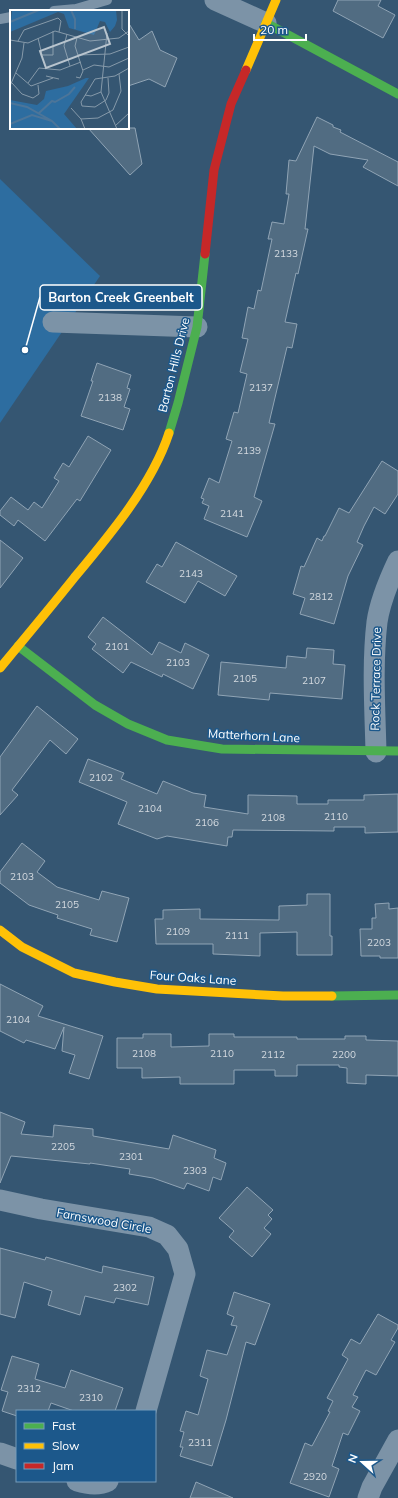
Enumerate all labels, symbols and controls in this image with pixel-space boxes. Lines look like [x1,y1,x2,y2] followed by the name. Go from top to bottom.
[10,10,129,129] inset map
[254,16,306,42] scale bar
[260,22,288,37] text: 20 m
[274,247,298,260] house number: 2133
[40,285,202,310] callout: Barton Creek Greenbelt
[48,289,194,305] text: Barton Creek Greenbelt
[155,316,193,414] street label: Barton Hills Drive
[249,381,273,394] house number: 2137
[98,391,122,404] house number: 2138
[237,444,261,457] house number: 2139
[220,507,244,520] house number: 2141
[179,567,203,580] house number: 2143
[309,590,333,603] house number: 2812
[367,627,384,731] street label: Rock Terrace Drive
[105,640,129,653] house number: 2101
[166,656,190,669] house number: 2103
[233,672,257,685] house number: 2105
[302,674,326,687] house number: 2107
[208,726,300,745] street label: Matterhorn Lane
[89,771,113,784] house number: 2102
[138,802,162,815] house number: 2104
[324,810,348,823] house number: 2110
[261,811,285,824] house number: 2108
[195,816,219,829] house number: 2106
[10,870,34,883] house number: 2103
[55,898,79,911] house number: 2105
[166,925,190,938] house number: 2109
[225,929,249,942] house number: 2111
[367,936,391,949] house number: 2203
[149,967,237,988] street label: Four Oaks Lane
[6,1013,30,1026] house number: 2104
[132,1047,156,1060] house number: 2108
[210,1047,234,1060] house number: 2110
[261,1048,285,1061] house number: 2112
[332,1048,356,1061] house number: 2200
[51,1140,75,1153] house number: 2205
[119,1150,143,1163] house number: 2301
[183,1164,207,1177] house number: 2303
[56,1205,153,1236] street label: Farnswood Circle
[113,1281,137,1294] house number: 2302
[17,1382,41,1395] house number: 2312
[79,1391,103,1404] house number: 2310
[16,1410,156,1482] legend
[52,1418,76,1433] text: Fast
[188,1436,212,1449] house number: 2311
[52,1438,80,1453] text: Slow
[342,1442,382,1482] north arrow
[345,1452,361,1465] text: N
[52,1458,74,1473] text: Jam
[303,1470,327,1483] house number: 2920

